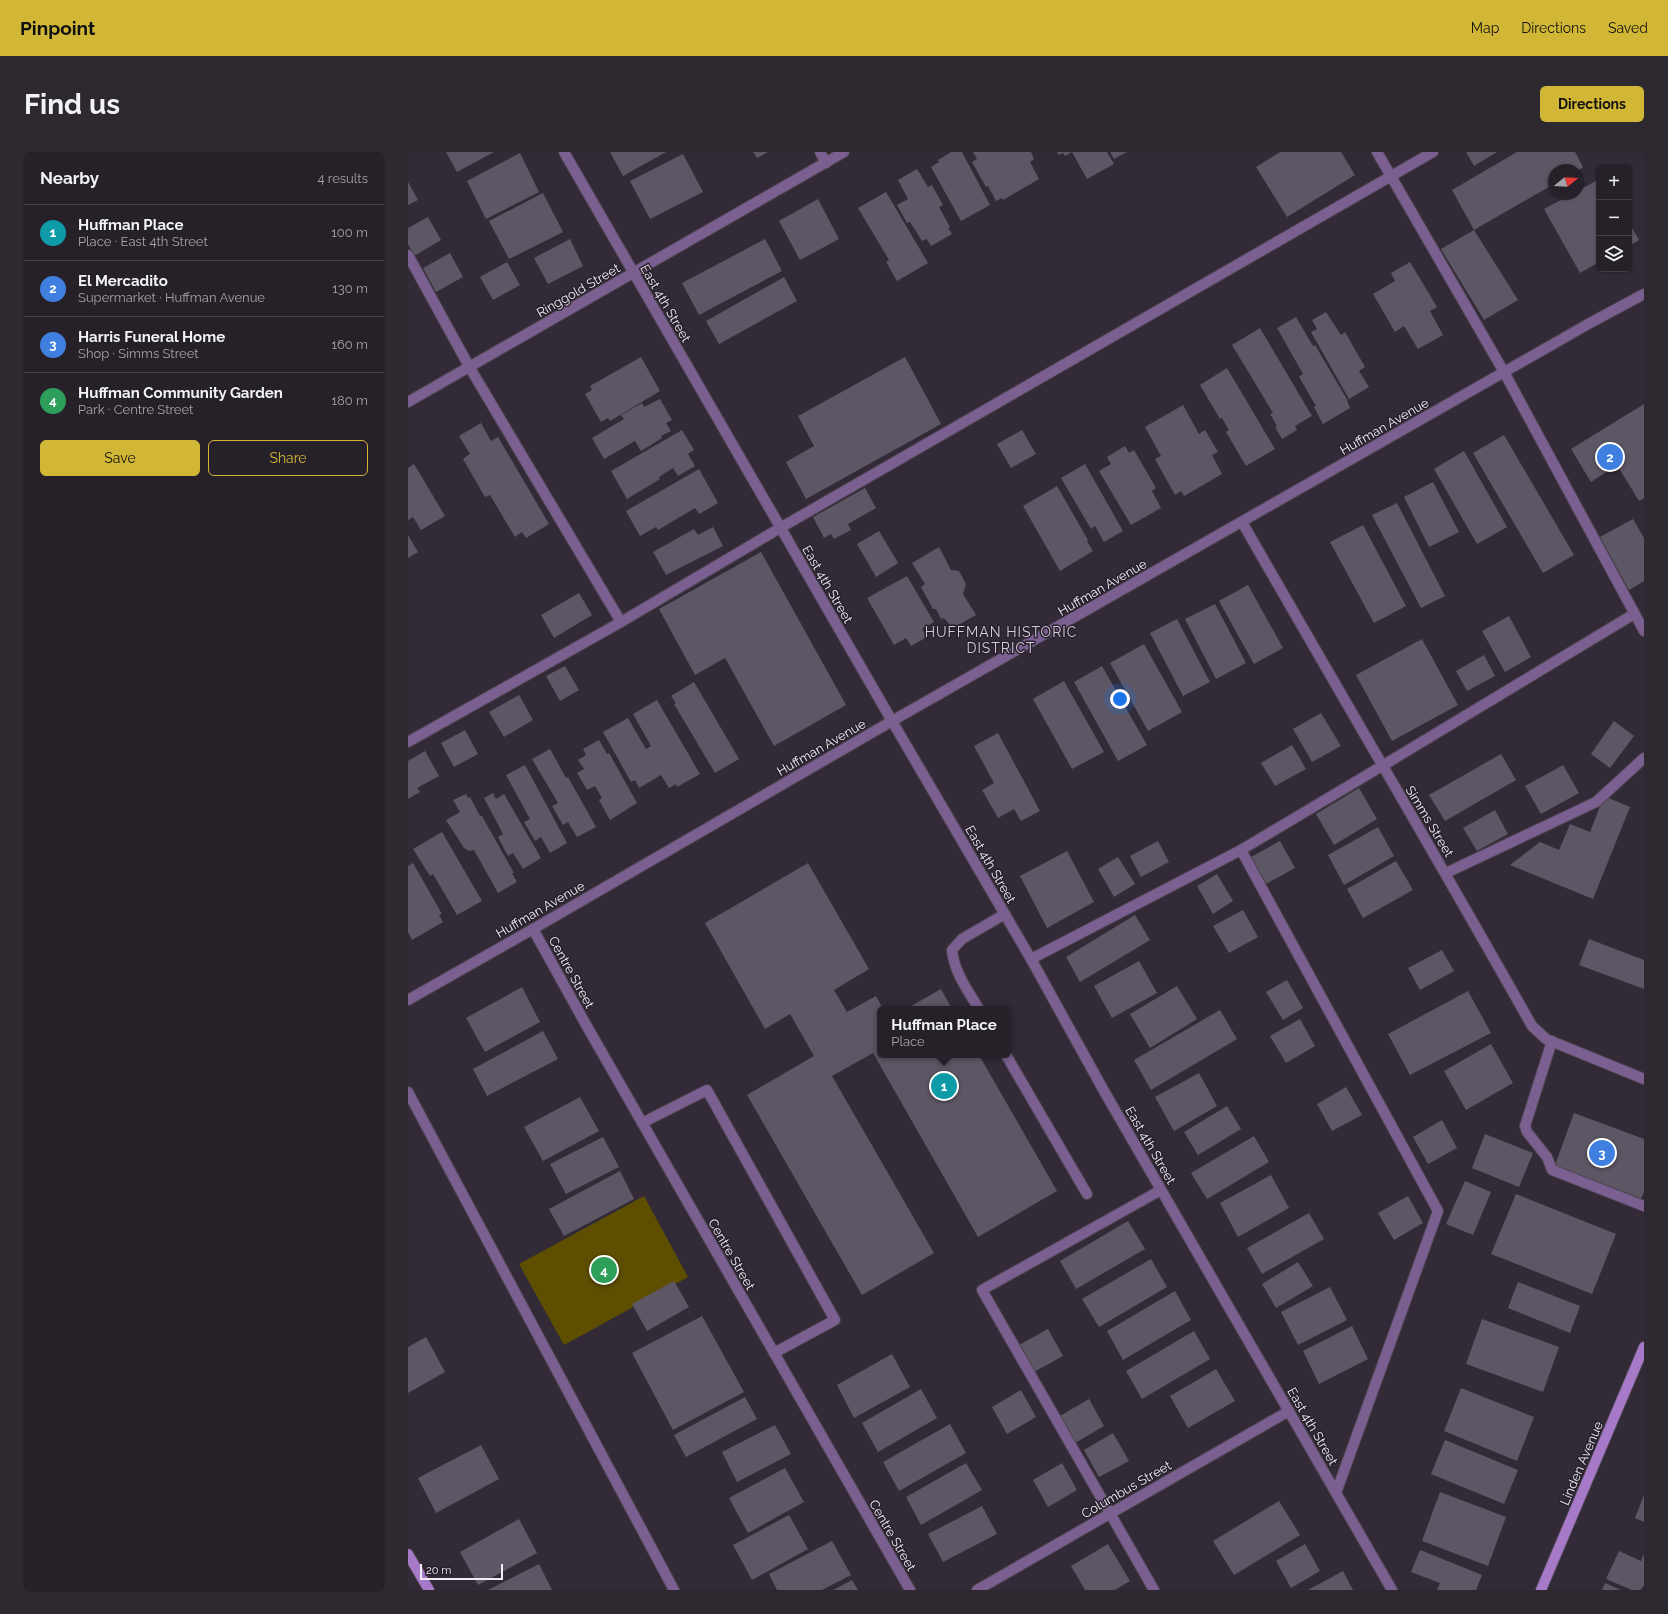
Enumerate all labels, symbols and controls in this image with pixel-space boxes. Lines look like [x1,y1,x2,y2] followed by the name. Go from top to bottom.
[20,17,95,39] text: Pinpoint
[1471,20,1499,36] text: Map
[1521,20,1586,36] text: Directions
[1608,20,1648,36] text: Saved
[1540,86,1644,122] button: Directions
[24,88,120,121] text: Find us
[1548,164,1584,200] north arrow
[1596,164,1632,272] map controls
[1596,164,1632,200] button: +
[40,168,99,188] text: Nearby
[317,171,368,186] text: 4 results
[1596,200,1632,236] button: −
[78,216,183,234] text: Huffman Place
[50,225,56,240] text: 1
[331,225,368,240] text: 100 m
[78,234,208,249] text: Place · East 4th Street
[1596,236,1632,272] button: layers
[534,260,623,320] street label: Ringgold Street
[637,262,694,345] street label: East 4th Street
[78,272,168,290] text: El Mercadito
[49,281,57,296] text: 2
[332,281,368,296] text: 130 m
[78,290,265,305] text: Supermarket · Huffman Avenue
[78,328,225,346] text: Harris Funeral Home
[49,337,57,352] text: 3
[331,337,368,352] text: 160 m
[78,346,199,361] text: Shop · Simms Street
[78,384,283,402] text: Huffman Community Garden
[49,393,57,408] text: 4
[332,393,368,408] text: 180 m
[1337,395,1432,458] street label: Huffman Avenue
[78,402,193,417] text: Park · Centre Street
[40,440,200,476] button: Save
[208,440,368,476] button: Share
[1597,442,1623,472] pin: 2
[799,543,856,626] street label: East 4th Street
[1055,556,1150,619] street label: Huffman Avenue
[925,624,1077,656] district label: HUFFMAN HISTORIC DISTRICT
[1110,689,1130,709] your location
[774,716,869,779] street label: Huffman Avenue
[1402,783,1457,860] street label: Simms Street
[962,823,1019,906] street label: East 4th Street
[493,878,588,941] street label: Huffman Avenue
[546,934,598,1011] street label: Centre Street
[877,1006,1011,1058] popup
[891,1016,997,1034] text: Huffman Place
[891,1034,925,1049] text: Place
[931,1071,957,1101] pin: 1
[1122,1104,1179,1187] street label: East 4th Street
[1589,1138,1615,1168] pin: 3
[705,1216,758,1293] street label: Centre Street
[591,1255,617,1285] pin: 4
[1284,1385,1341,1468] street label: East 4th Street
[1557,1419,1606,1507] street label: Linden Avenue
[1079,1457,1174,1521] street label: Columbus Street
[866,1497,919,1574] street label: Centre Street
[420,1562,503,1581] scale bar
[426,1564,451,1577] text: 20 m

